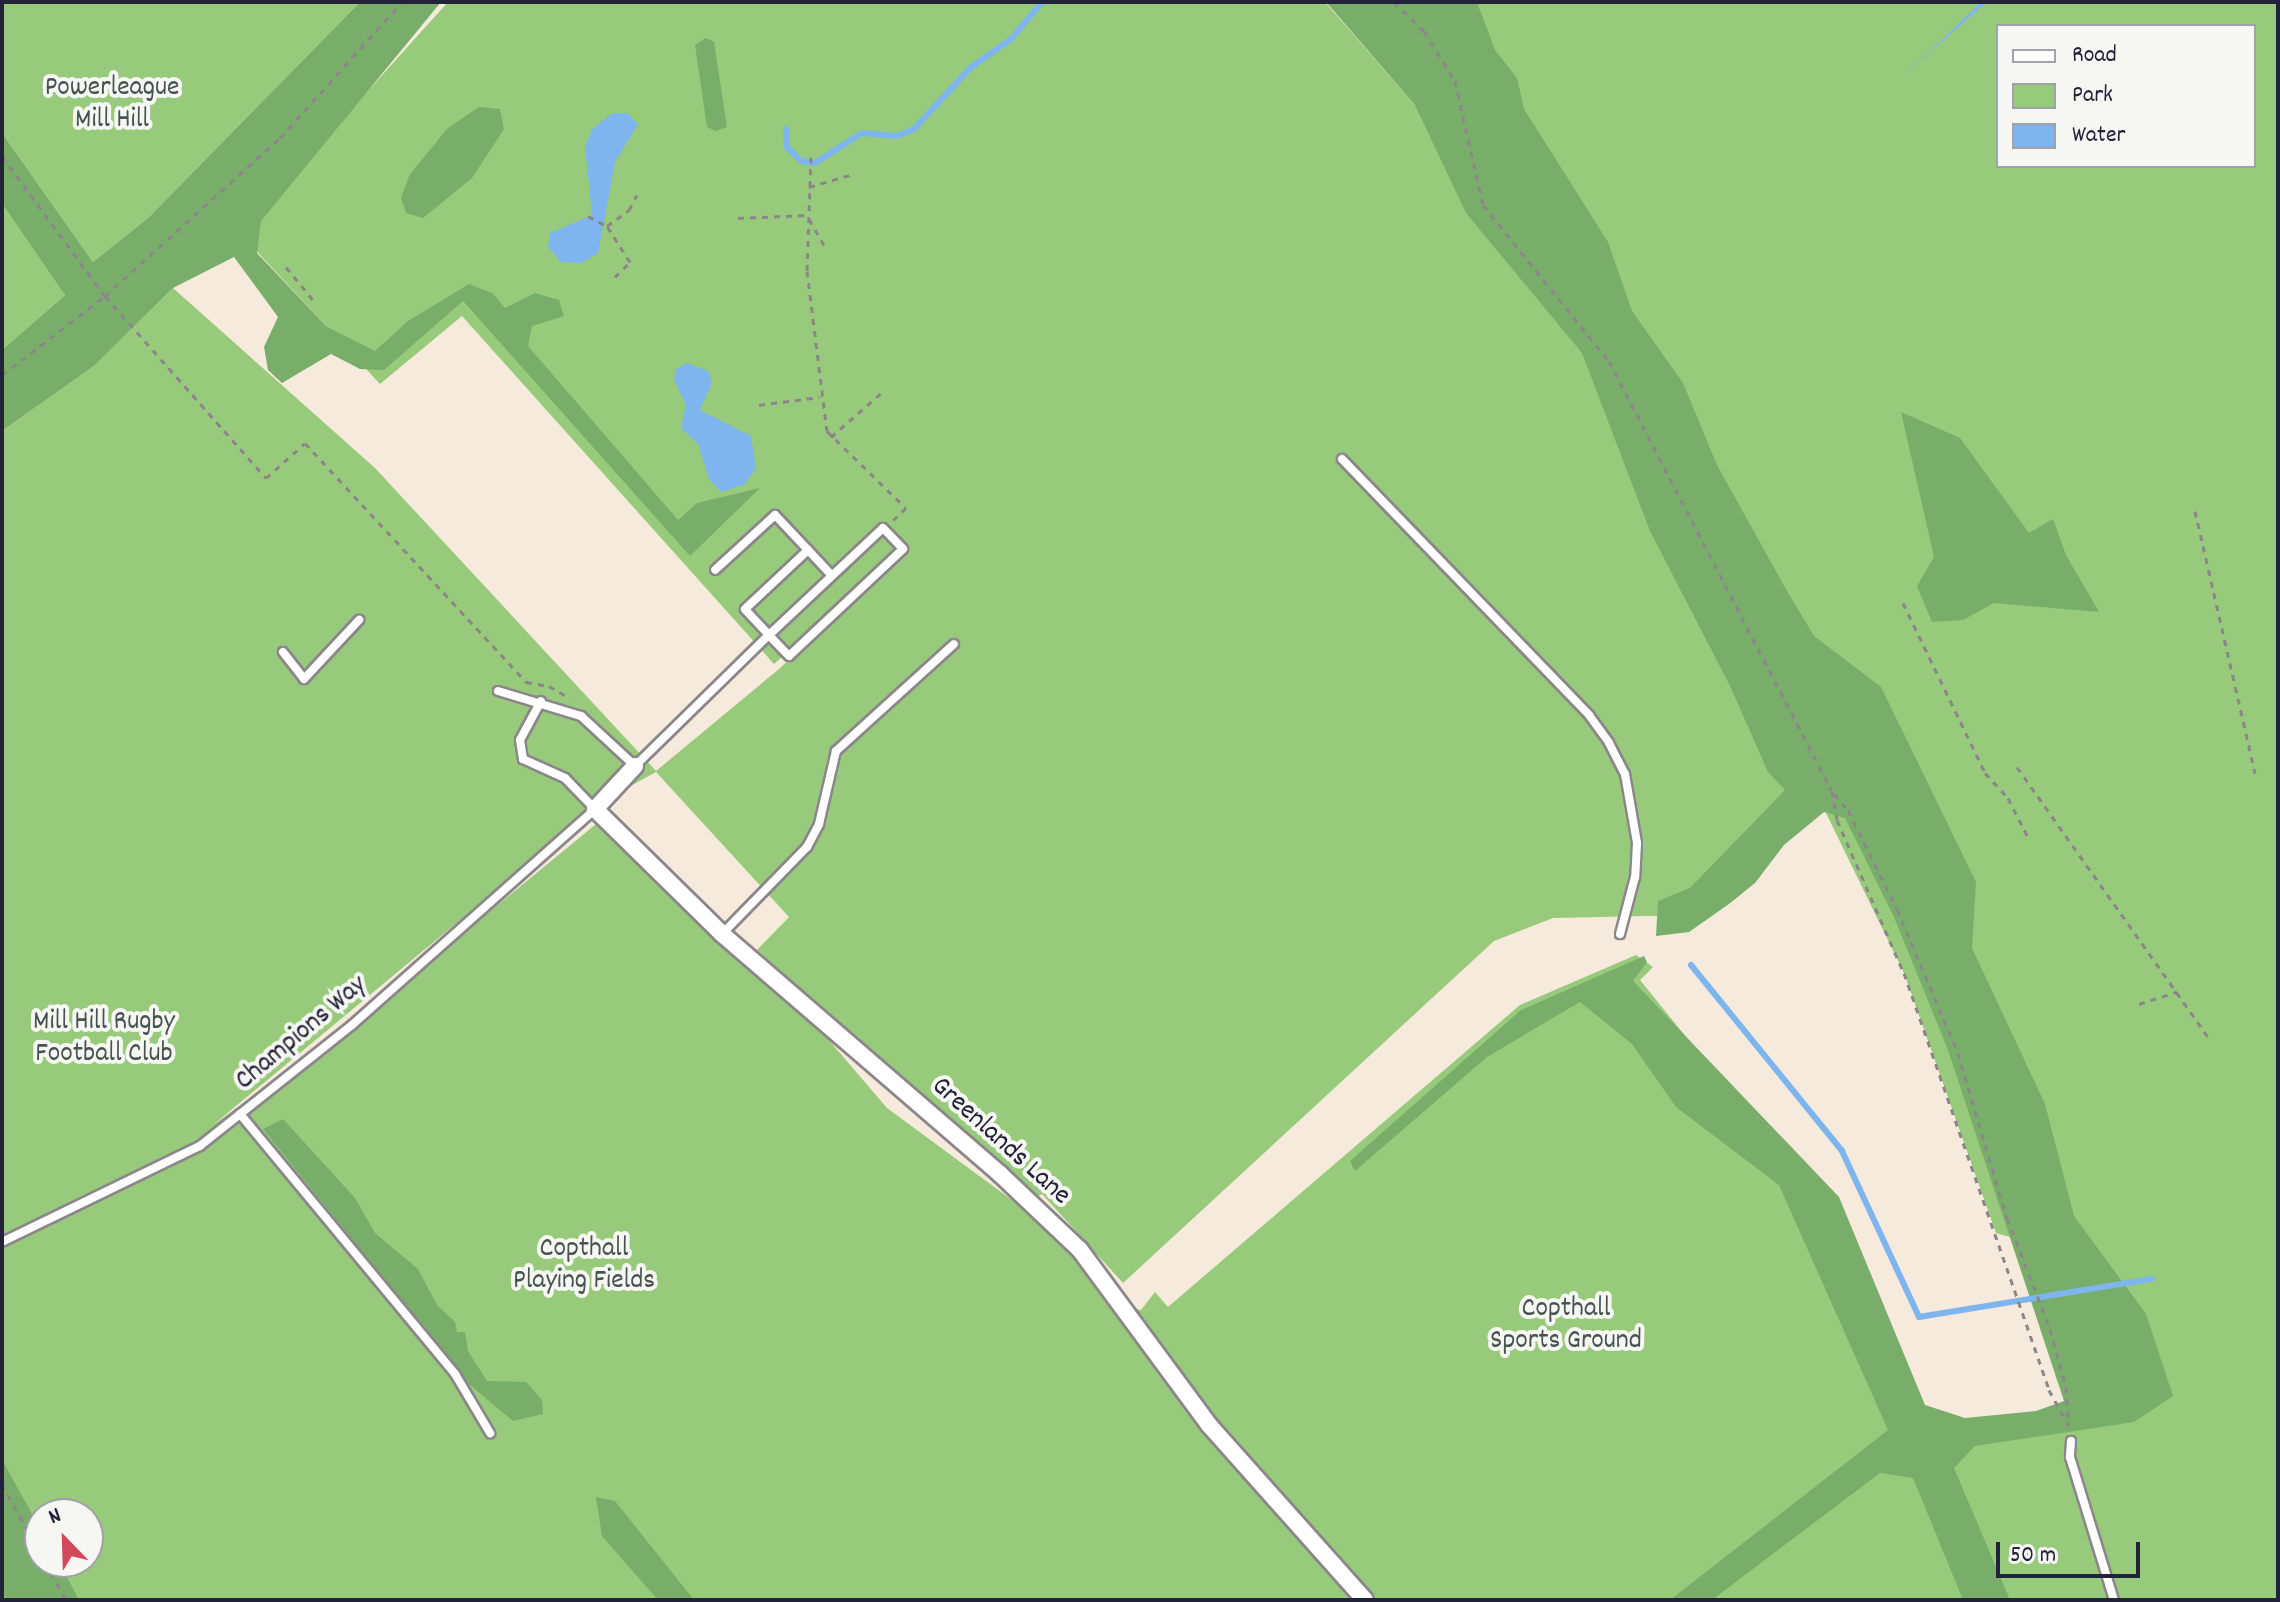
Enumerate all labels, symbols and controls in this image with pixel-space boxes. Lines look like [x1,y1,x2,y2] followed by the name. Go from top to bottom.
[1996,24,2256,168] legend
[2072,39,2117,73] text: Road
[45,72,179,138] park label: Powerleague Mill Hill
[2072,79,2113,113] text: Park
[2072,119,2125,153] text: Water
[229,969,375,1099] street label: Champions Way
[33,1006,175,1072] park label: Mill Hill Rugby Football Club
[923,1071,1077,1213] street label: Greenlands Lane
[513,1233,655,1299] park label: Copthall Playing Fields
[1490,1293,1642,1359] park label: Copthall Sports Ground
[24,1498,104,1578] north arrow
[44,1501,66,1534] text: N
[2000,1526,2144,1576] scale bar
[2010,1539,2056,1573] text: 50 m

